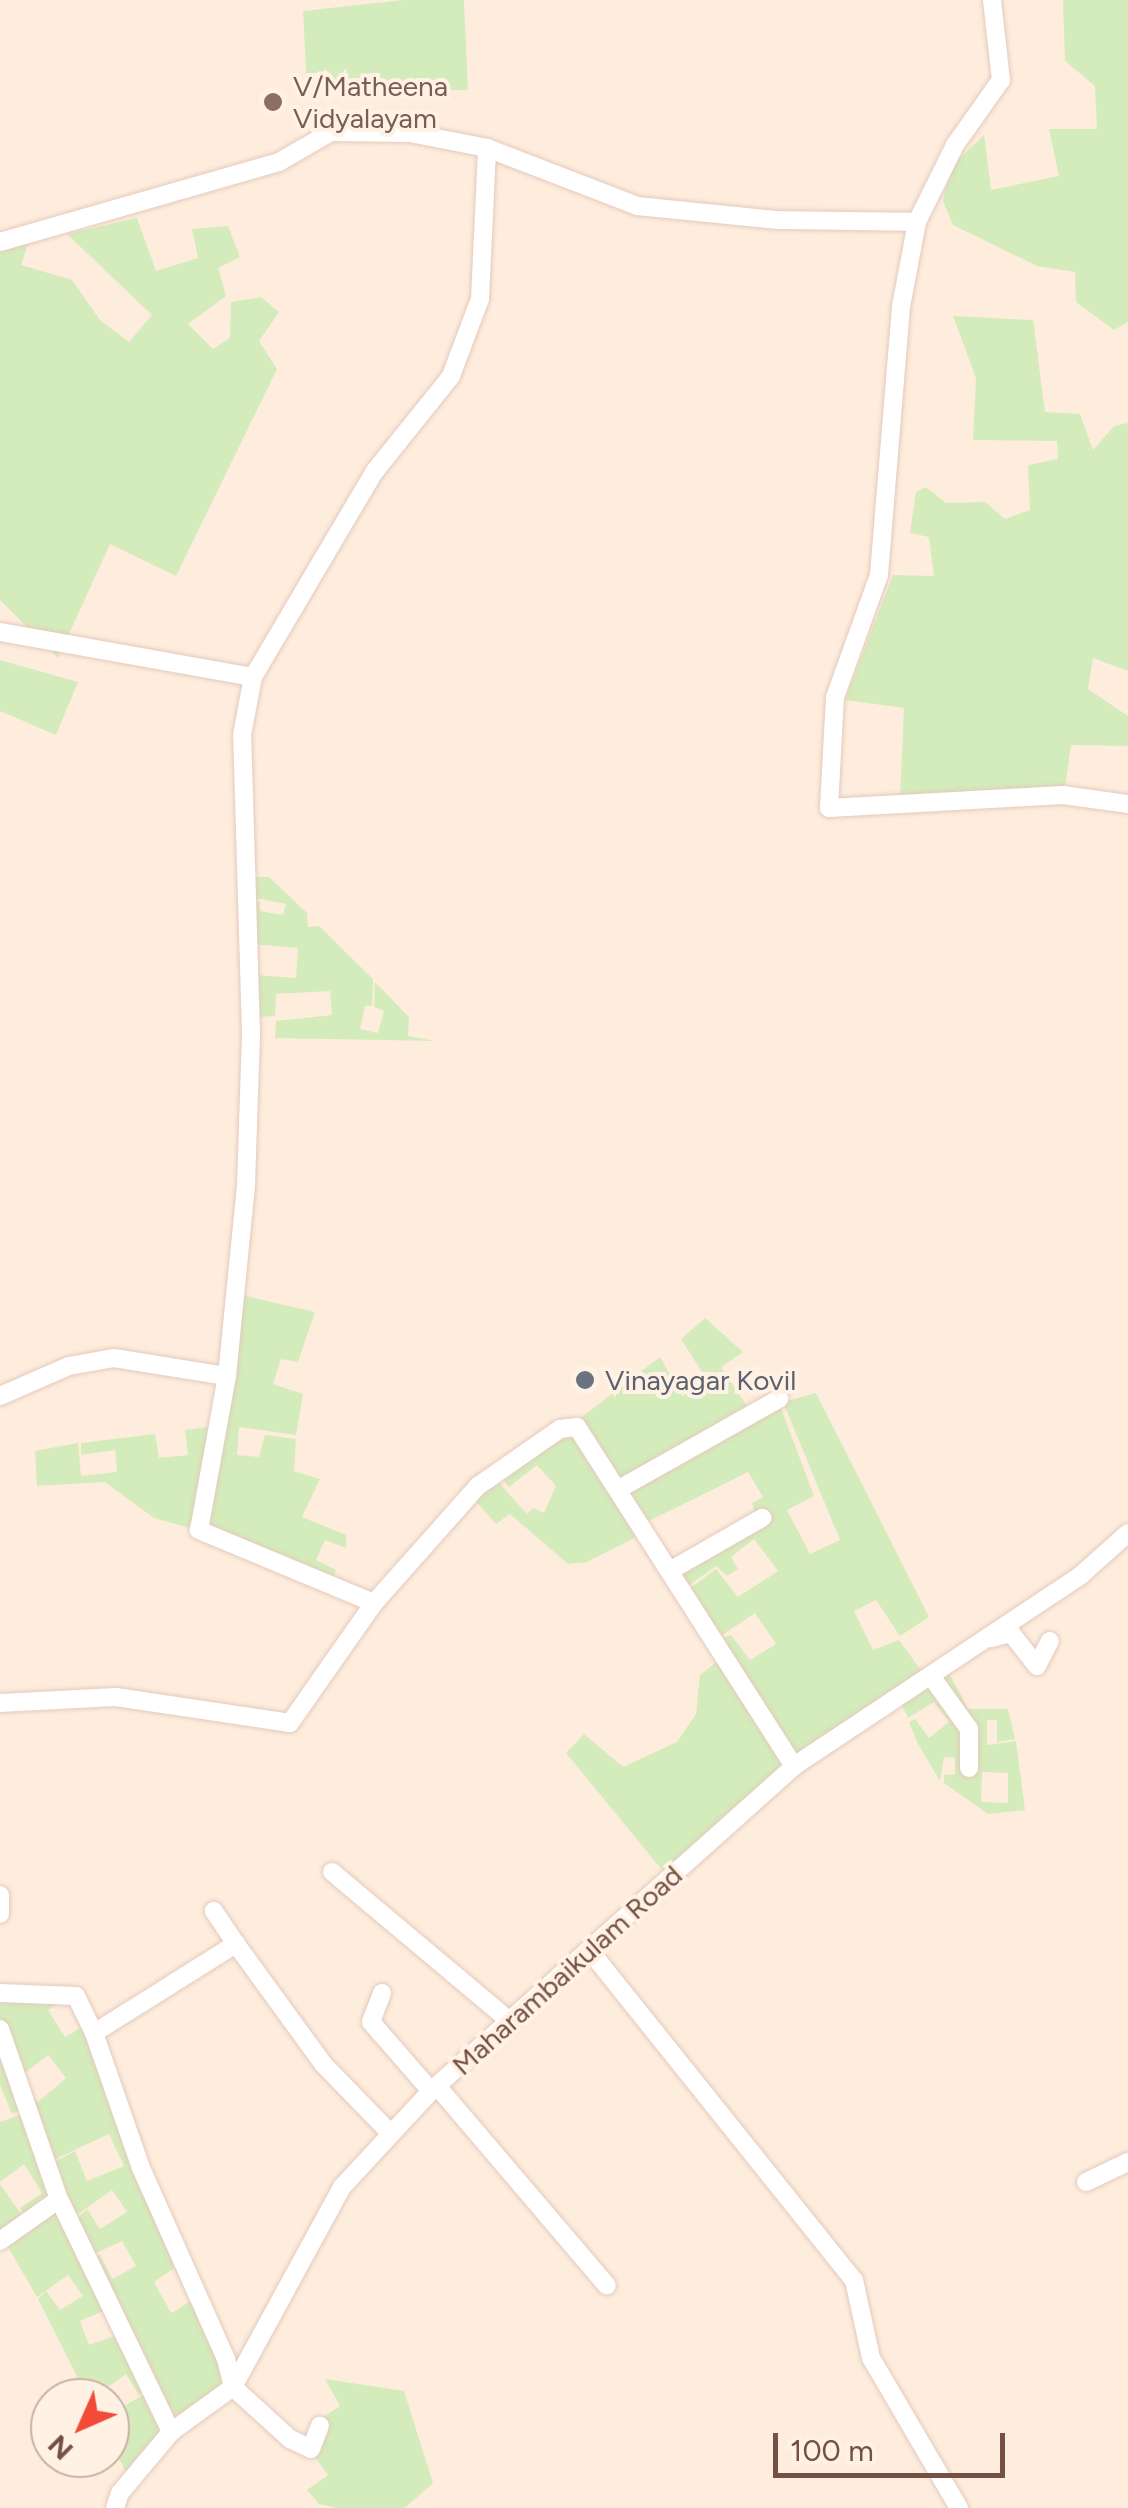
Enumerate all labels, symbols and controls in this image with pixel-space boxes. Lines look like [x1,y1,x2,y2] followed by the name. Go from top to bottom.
[293,69,448,135] place label: V/Matheena Vidyalayam
[262,91,284,113] marker: V/Matheena Vidyalayam
[605,1363,796,1397] place label: Vinayagar Kovil
[574,1369,596,1391] marker: Vinayagar Kovil
[445,1858,689,2082] street label: Maharambaikulam Road
[30,2378,130,2478] north arrow
[778,2413,1010,2475] scale bar
[41,2428,80,2467] text: N
[790,2432,874,2469] text: 100 m

